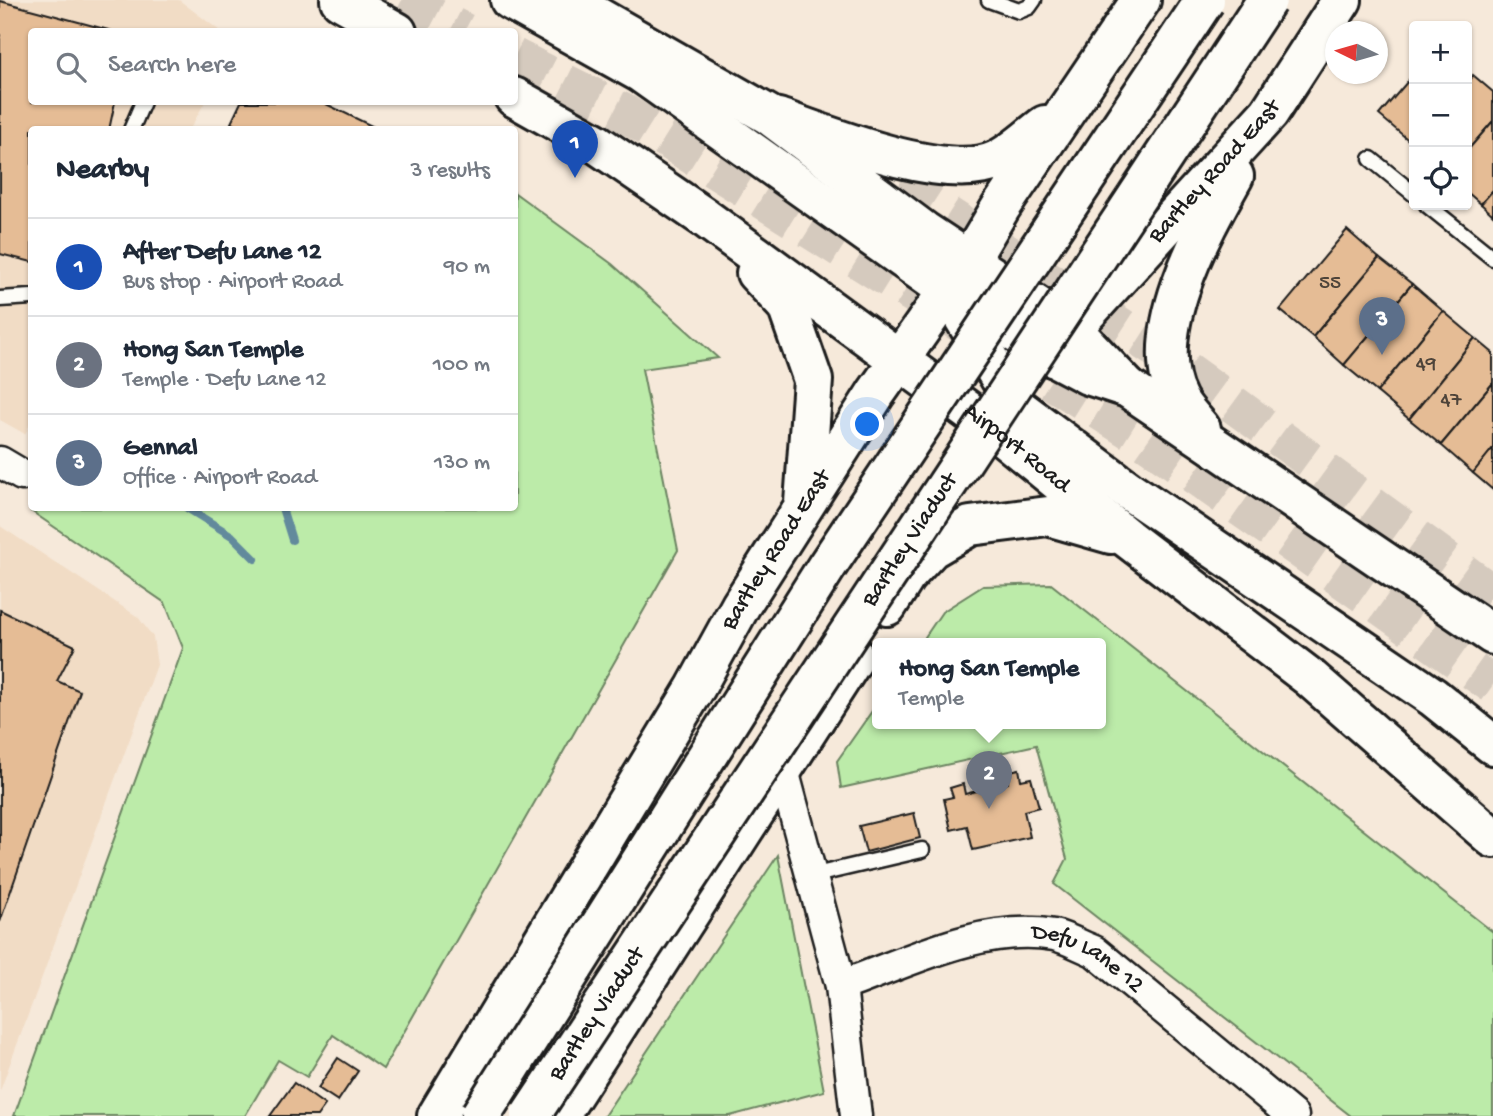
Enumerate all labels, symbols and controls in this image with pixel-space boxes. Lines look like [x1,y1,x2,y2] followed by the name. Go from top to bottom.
[1325,21,1388,84] north arrow
[1409,21,1472,210] map controls
[1409,21,1472,84] button: +
[28,28,518,105] search box
[52,48,90,86] icon: search
[108,51,236,82] text: Search here
[1409,84,1472,147] button: −
[1142,93,1289,250] street label: Bartley Road East
[552,120,598,178] pin: 1
[1409,147,1472,210] button: locate
[56,154,149,189] text: Nearby
[410,158,490,185] text: 3 results
[123,238,322,269] text: After Defu Lane 12
[74,254,84,281] text: 1
[444,254,490,281] text: 90 m
[123,269,342,296] text: Bus stop · Airport Road
[1319,272,1341,297] house number: 55
[1359,297,1405,355] pin: 3
[123,336,303,367] text: Hong San Temple
[73,352,85,379] text: 2
[433,352,490,379] text: 100 m
[1416,353,1437,378] house number: 49
[123,367,327,394] text: Temple · Defu Lane 12
[1441,389,1463,414] house number: 47
[957,397,1077,501] street label: Airport Road
[850,407,884,441] your location
[123,434,198,465] text: Gennal
[73,450,85,477] text: 3
[434,450,490,477] text: 130 m
[715,463,839,636] street label: Bartley Road East
[123,465,317,492] text: Office · Airport Road
[855,466,966,613] street label: Bartley Viaduct
[872,638,1106,729] popup
[899,655,1079,686] text: Hong San Temple
[899,686,964,713] text: Temple
[966,751,1012,809] pin: 2
[1029,918,1150,1001] street label: Defu Lane 12
[542,940,653,1087] street label: Bartley Viaduct

